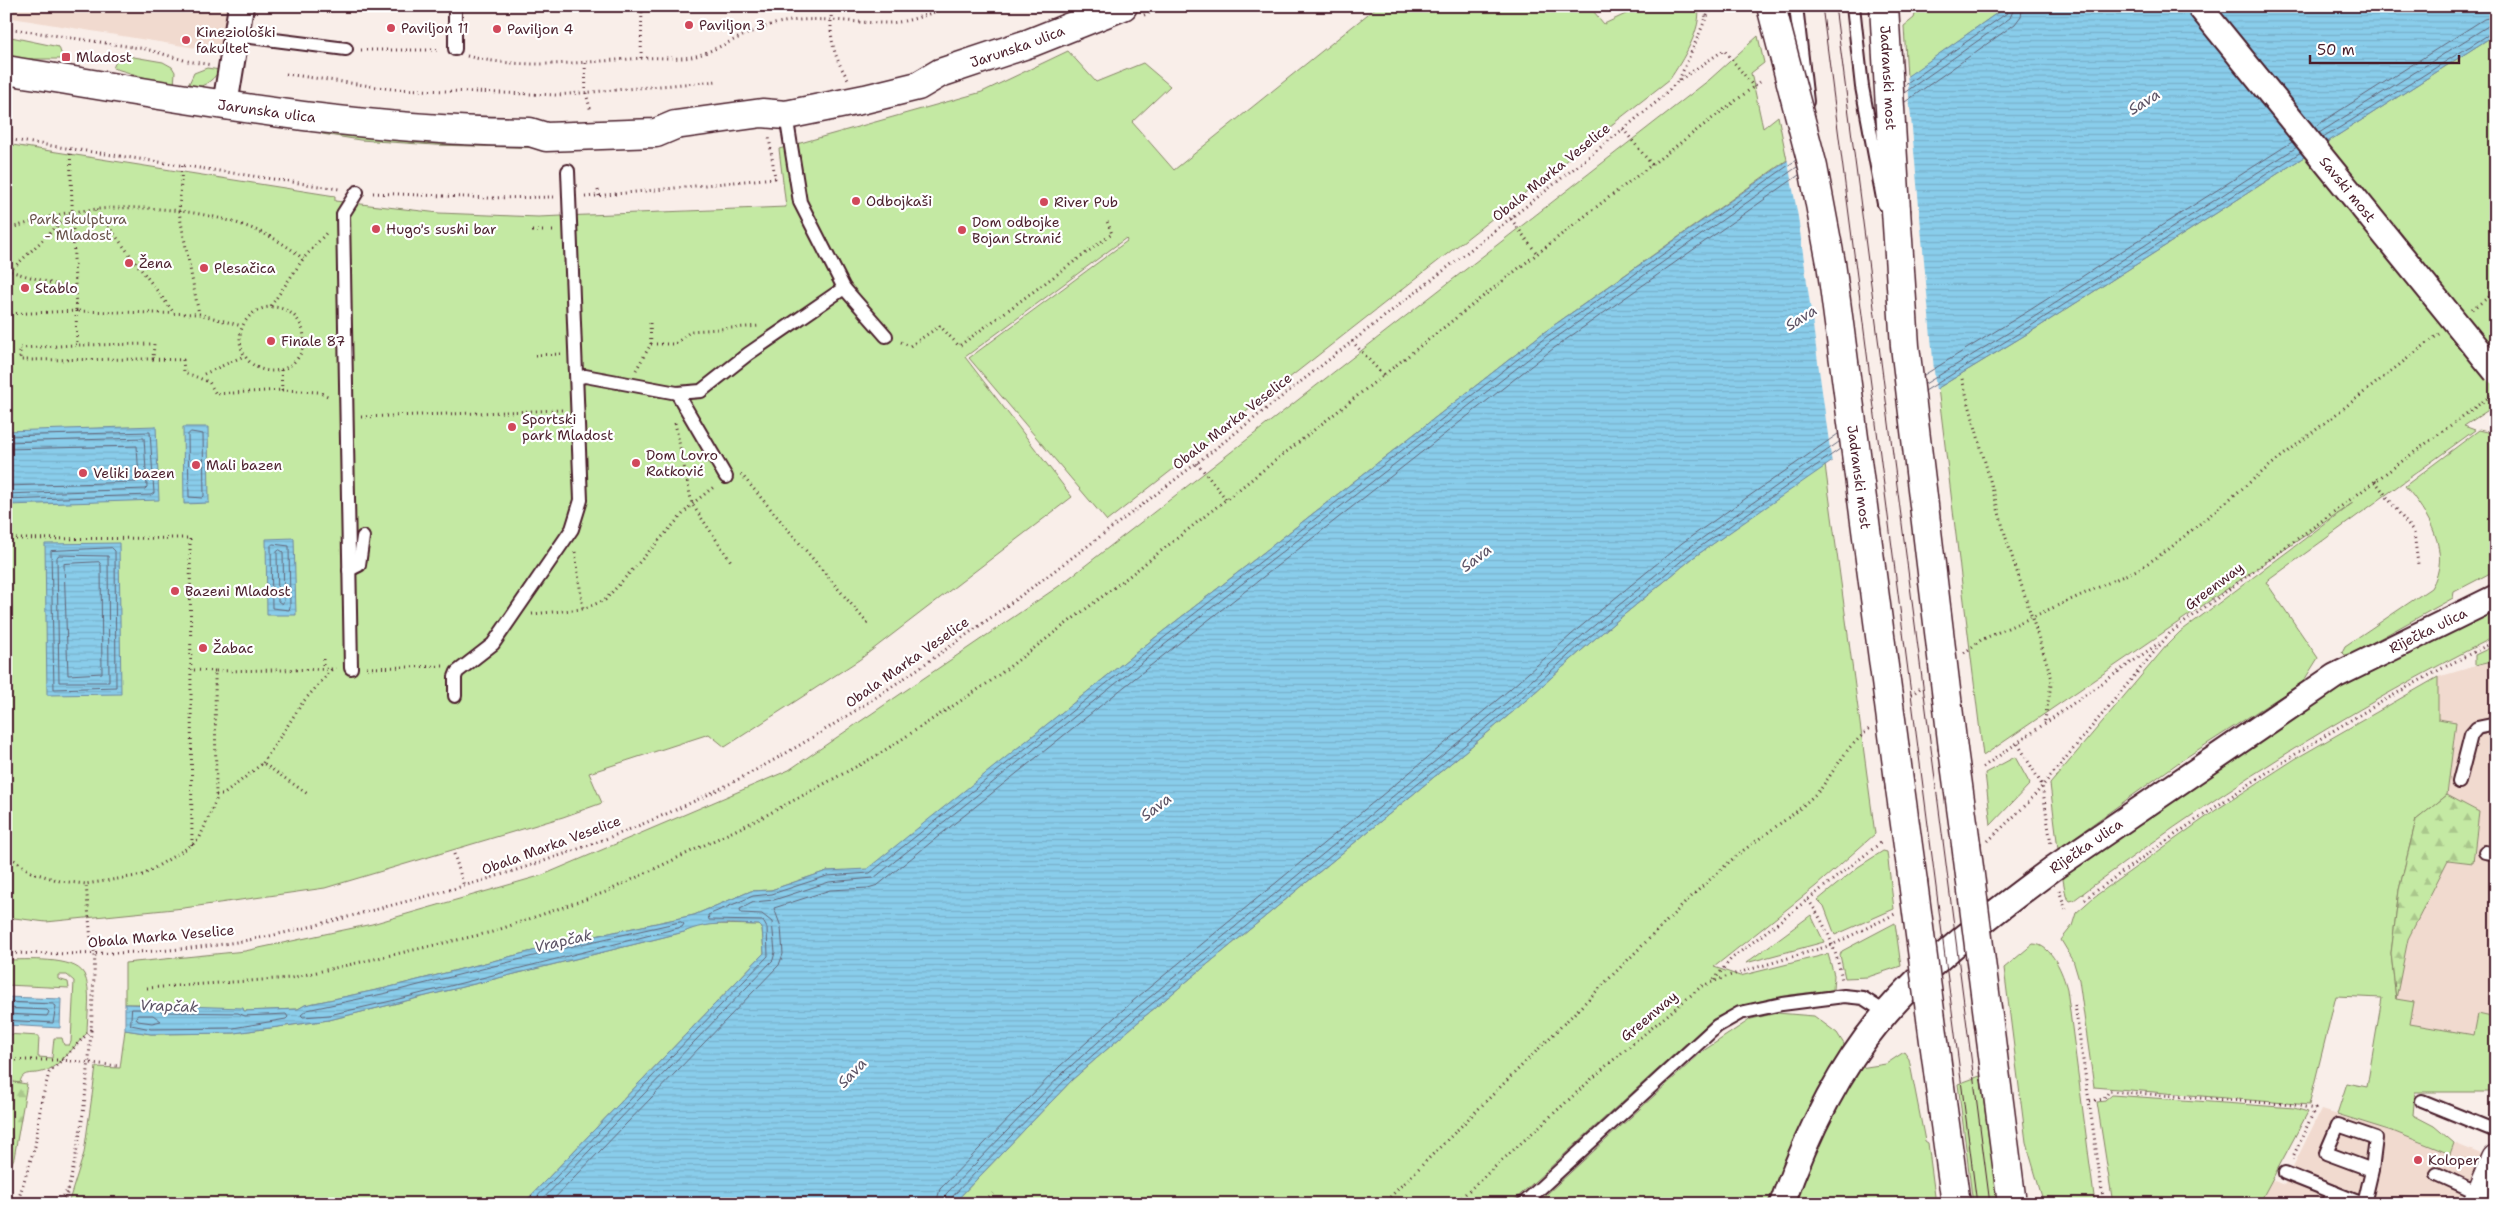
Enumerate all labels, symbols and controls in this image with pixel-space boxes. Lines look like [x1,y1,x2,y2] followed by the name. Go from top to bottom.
[699,16,765,34] place label: Paviljon 3
[401,19,469,37] place label: Paviljon 11
[683,19,695,31] marker: Paviljon 3
[507,20,573,38] place label: Paviljon 4
[968,21,1067,71] street label: Jarunska ulica
[385,22,397,34] marker: Paviljon 11
[196,23,276,57] place label: Kineziološki fakultet
[491,23,503,35] marker: Paviljon 4
[1876,25,1900,131] street label: Jadranski most
[2310,32,2458,64] scale bar
[180,34,192,46] marker: Kineziološki fakultet
[2317,40,2355,60] text: 50 m
[76,48,132,66] place label: Mladost
[60,51,72,63] marker: Mladost
[2124,84,2164,120] water label: Sava
[216,95,317,126] street label: Jarunska ulica
[1488,119,1614,225] street label: Obala Marka Veselice
[2316,153,2380,226] street label: Savski most
[866,192,932,210] place label: Odbojkaši
[1054,193,1118,211] place label: River Pub
[850,195,862,207] marker: Odbojkaši
[1038,196,1050,208] marker: River Pub
[29,210,127,244] park label: Park skulptura - Mladost
[972,213,1062,247] place label: Dom odbojke Bojan Stranić
[386,220,497,238] place label: Hugo's sushi bar
[370,223,382,235] marker: Hugo's sushi bar
[956,224,968,236] marker: Dom odbojke Bojan Stranić
[139,254,172,272] place label: Žena
[123,257,135,269] marker: Žena
[214,259,276,277] place label: Plesačica
[198,262,210,274] marker: Plesačica
[35,279,78,297] place label: Stablo
[19,282,31,294] marker: Stablo
[1781,300,1821,336] water label: Sava
[281,332,345,350] place label: Finale 87
[265,335,277,347] marker: Finale 87
[1169,369,1295,473] street label: Obala Marka Veselice
[522,410,613,444] place label: Sportski park Mladost
[506,421,518,433] marker: Sportski park Mladost
[1843,424,1875,530] street label: Jadranski most
[646,446,718,480] place label: Dom Lovro Ratković
[206,456,283,474] place label: Mali bazen
[630,457,642,469] marker: Dom Lovro Ratković
[190,459,202,471] marker: Mali bazen
[93,464,175,482] place label: Veliki bazen
[77,467,89,479] marker: Veliki bazen
[1456,540,1496,576] water label: Sava
[2181,558,2247,614] street label: Greenway
[185,582,291,600] place label: Bazeni Mladost
[169,585,181,597] marker: Bazeni Mladost
[2386,604,2470,657] street label: Riječka ulica
[842,612,972,712] street label: Obala Marka Veselice
[213,639,254,657] place label: Žabac
[197,642,209,654] marker: Žabac
[1136,789,1176,825] water label: Sava
[479,811,623,879] street label: Obala Marka Veselice
[2046,814,2126,877] street label: Riječka ulica
[87,921,235,951] street label: Obala Marka Veselice
[532,925,594,957] water label: Vrapčak
[1617,987,1681,1045] street label: Greenway
[139,995,199,1017] water label: Vrapčak
[833,1054,871,1092] water label: Sava
[2428,1151,2480,1169] place label: Koloper
[2412,1154,2424,1166] marker: Koloper

